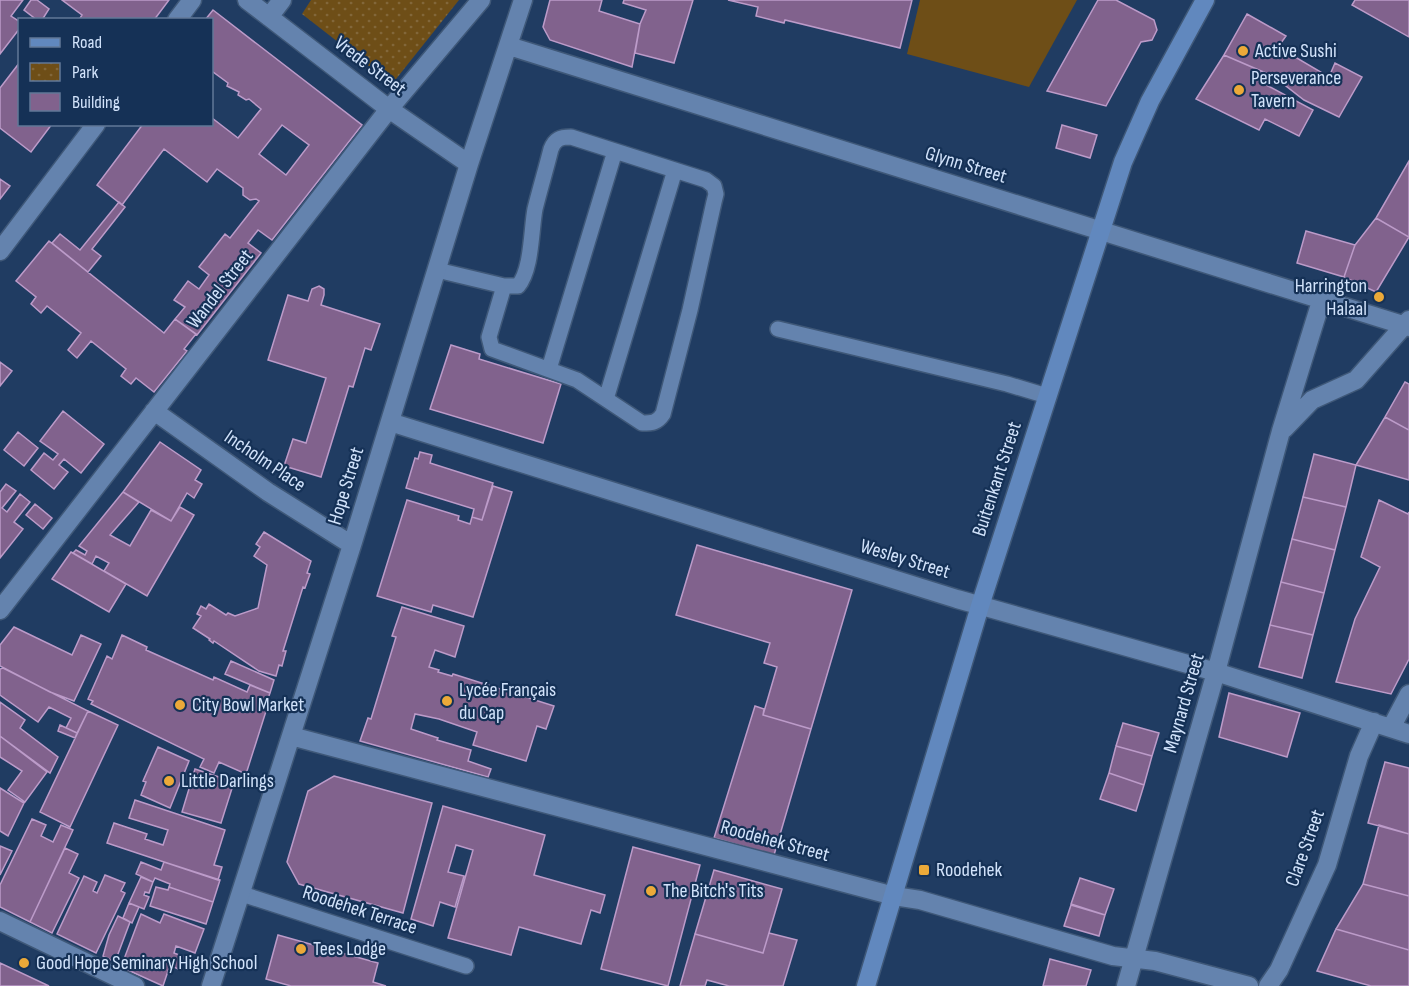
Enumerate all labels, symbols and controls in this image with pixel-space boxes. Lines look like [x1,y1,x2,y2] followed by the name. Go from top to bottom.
[18,18,213,126] legend
[329,31,411,101] street label: Vrede Street
[72,32,102,53] text: Road
[1254,39,1337,63] place label: Active Sushi
[1236,44,1250,58] marker: Active Sushi
[72,62,98,83] text: Park
[1251,66,1341,113] place label: Perseverance Tavern
[1232,83,1246,97] marker: Perseverance Tavern
[72,92,120,113] text: Building
[922,141,1010,189] street label: Glynn Street
[182,244,258,334] street label: Wandel Street
[1295,274,1367,321] place label: Harrington Halaal
[1372,290,1386,304] marker: Harrington Halaal
[967,419,1027,539] street label: Buitenkant Street
[220,425,310,497] street label: Incholm Place
[323,444,369,528] street label: Hope Street
[857,534,953,584] street label: Wesley Street
[1158,650,1210,756] street label: Maynard Street
[459,678,556,725] place label: Lycée Français du Cap
[192,693,304,717] place label: City Bowl Market
[440,694,454,708] marker: Lycée Français du Cap
[173,698,187,712] marker: City Bowl Market
[181,769,274,793] place label: Little Darlings
[162,774,176,788] marker: Little Darlings
[1280,806,1330,890] street label: Clare Street
[718,815,832,867] street label: Roodehek Street
[936,858,1003,882] place label: Roodehek
[917,863,931,877] marker: Roodehek
[663,879,764,903] place label: The Bitch's Tits
[300,880,420,940] street label: Roodehek Terrace
[644,884,658,898] marker: The Bitch's Tits
[313,937,386,961] place label: Tees Lodge
[294,942,308,956] marker: Tees Lodge
[36,951,257,975] place label: Good Hope Seminary High School
[17,956,31,970] marker: Good Hope Seminary High School

